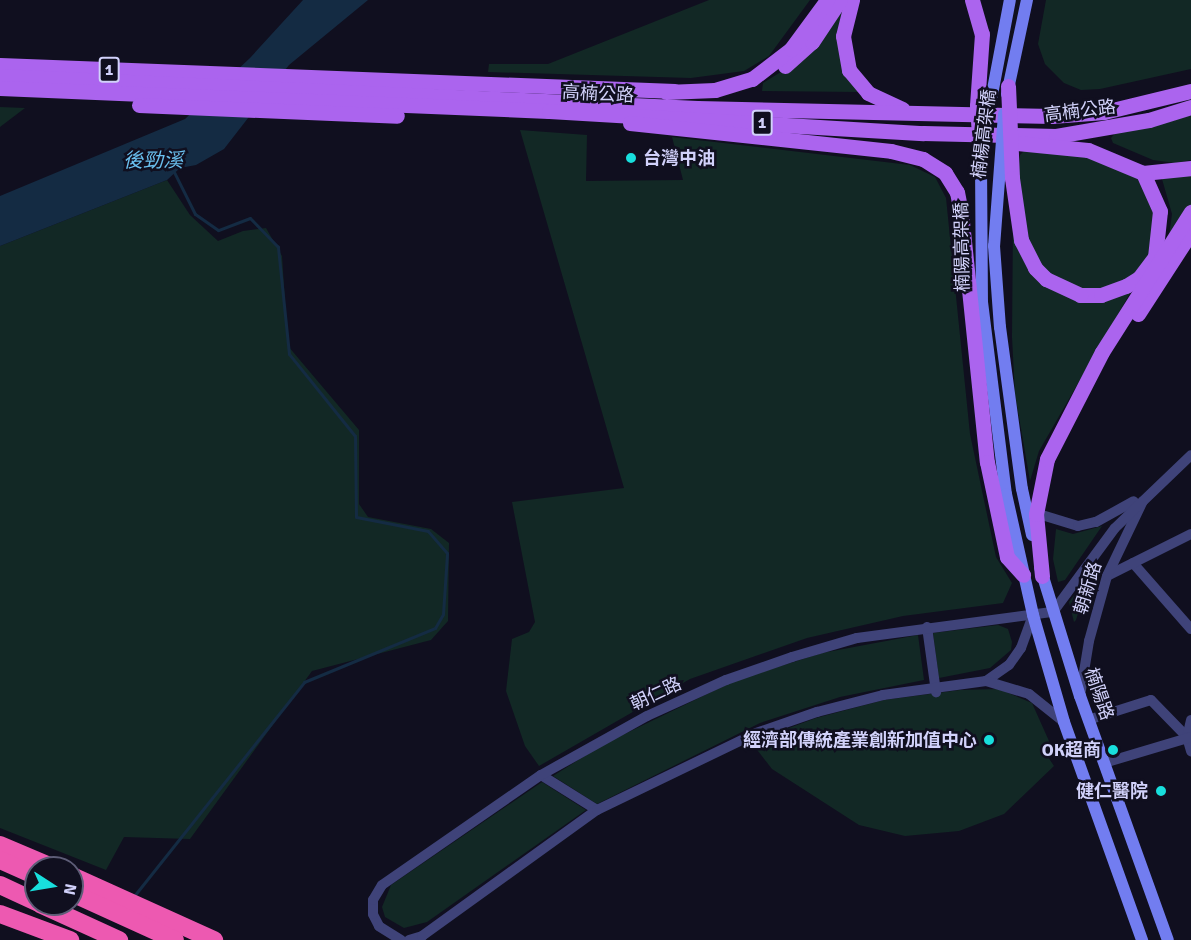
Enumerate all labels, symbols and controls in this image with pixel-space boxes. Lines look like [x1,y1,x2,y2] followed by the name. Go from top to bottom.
[98,57,120,83] road number: 1
[561,81,635,107] street label: 高楠公路
[968,88,1000,180] street label: 楠楊高架橋
[1043,96,1117,126] street label: 高楠公路
[752,110,772,136] road number: 1
[643,147,715,169] place label: 台灣中油
[123,148,183,172] water label: 後勁溪
[624,151,638,165] marker: 台灣中油
[950,202,974,292] street label: 楠陽高架橋
[1070,559,1106,617] street label: 朝新路
[1080,665,1118,723] street label: 楠陽路
[627,673,685,715] street label: 朝仁路
[743,729,977,751] place label: 經濟部傳統產業創新加值中心
[982,733,996,747] marker: 經濟部傳統產業創新加值中心
[1042,739,1101,761] place label: OK超商
[1106,743,1120,757] marker: OK超商
[1076,780,1148,802] place label: 健仁醫院
[1152,782,1170,800] marker: 健仁醫院
[24,856,84,916] north arrow
[59,882,81,897] text: N

